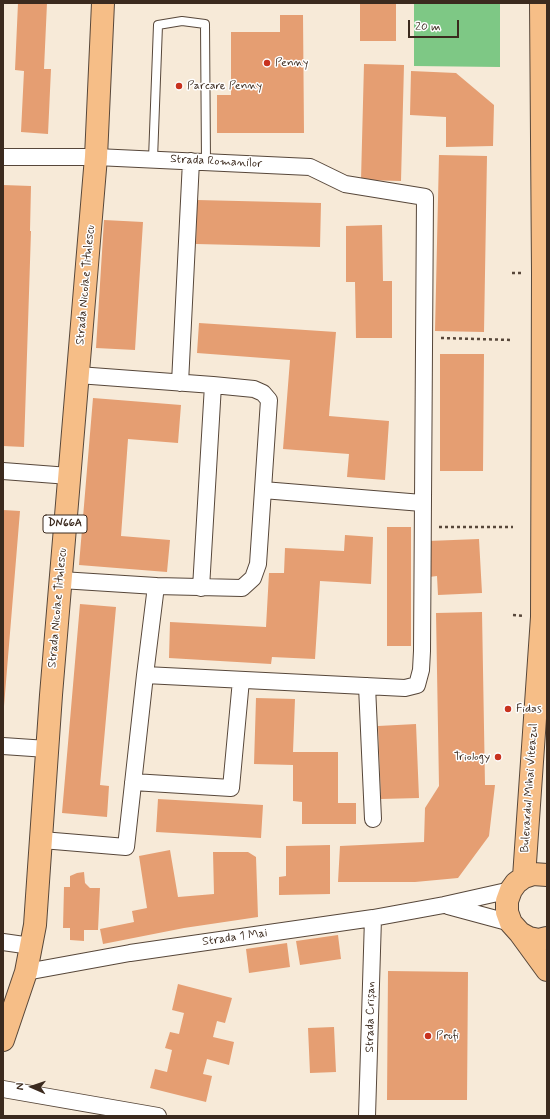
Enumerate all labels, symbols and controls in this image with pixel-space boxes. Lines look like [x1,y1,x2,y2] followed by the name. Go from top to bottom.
[410,12,461,38] scale bar
[415,19,441,35] text: 20 m
[275,56,309,70] place label: Penny
[262,58,272,68] marker: Penny
[187,79,262,93] place label: Parcare Penny
[174,81,184,91] marker: Parcare Penny
[170,152,262,172] street label: Strada Romanilor
[74,224,98,346] street label: Strada Nicolae Titulescu
[43,515,87,533] road number: DN66A
[46,547,70,669] street label: Strada Nicolae Titulescu
[516,702,542,716] place label: Fidas
[503,704,513,714] marker: Fidas
[518,723,542,853] street label: Bulevardul Mihai Viteazul
[454,750,490,764] place label: Triology
[493,752,503,762] marker: Triology
[202,926,268,950] street label: Strada 1 Mai
[363,981,379,1053] street label: Strada Crișan
[436,1029,459,1043] place label: Profi
[423,1031,433,1041] marker: Profi
[12,1067,52,1107] north arrow
[13,1083,27,1090] text: N

